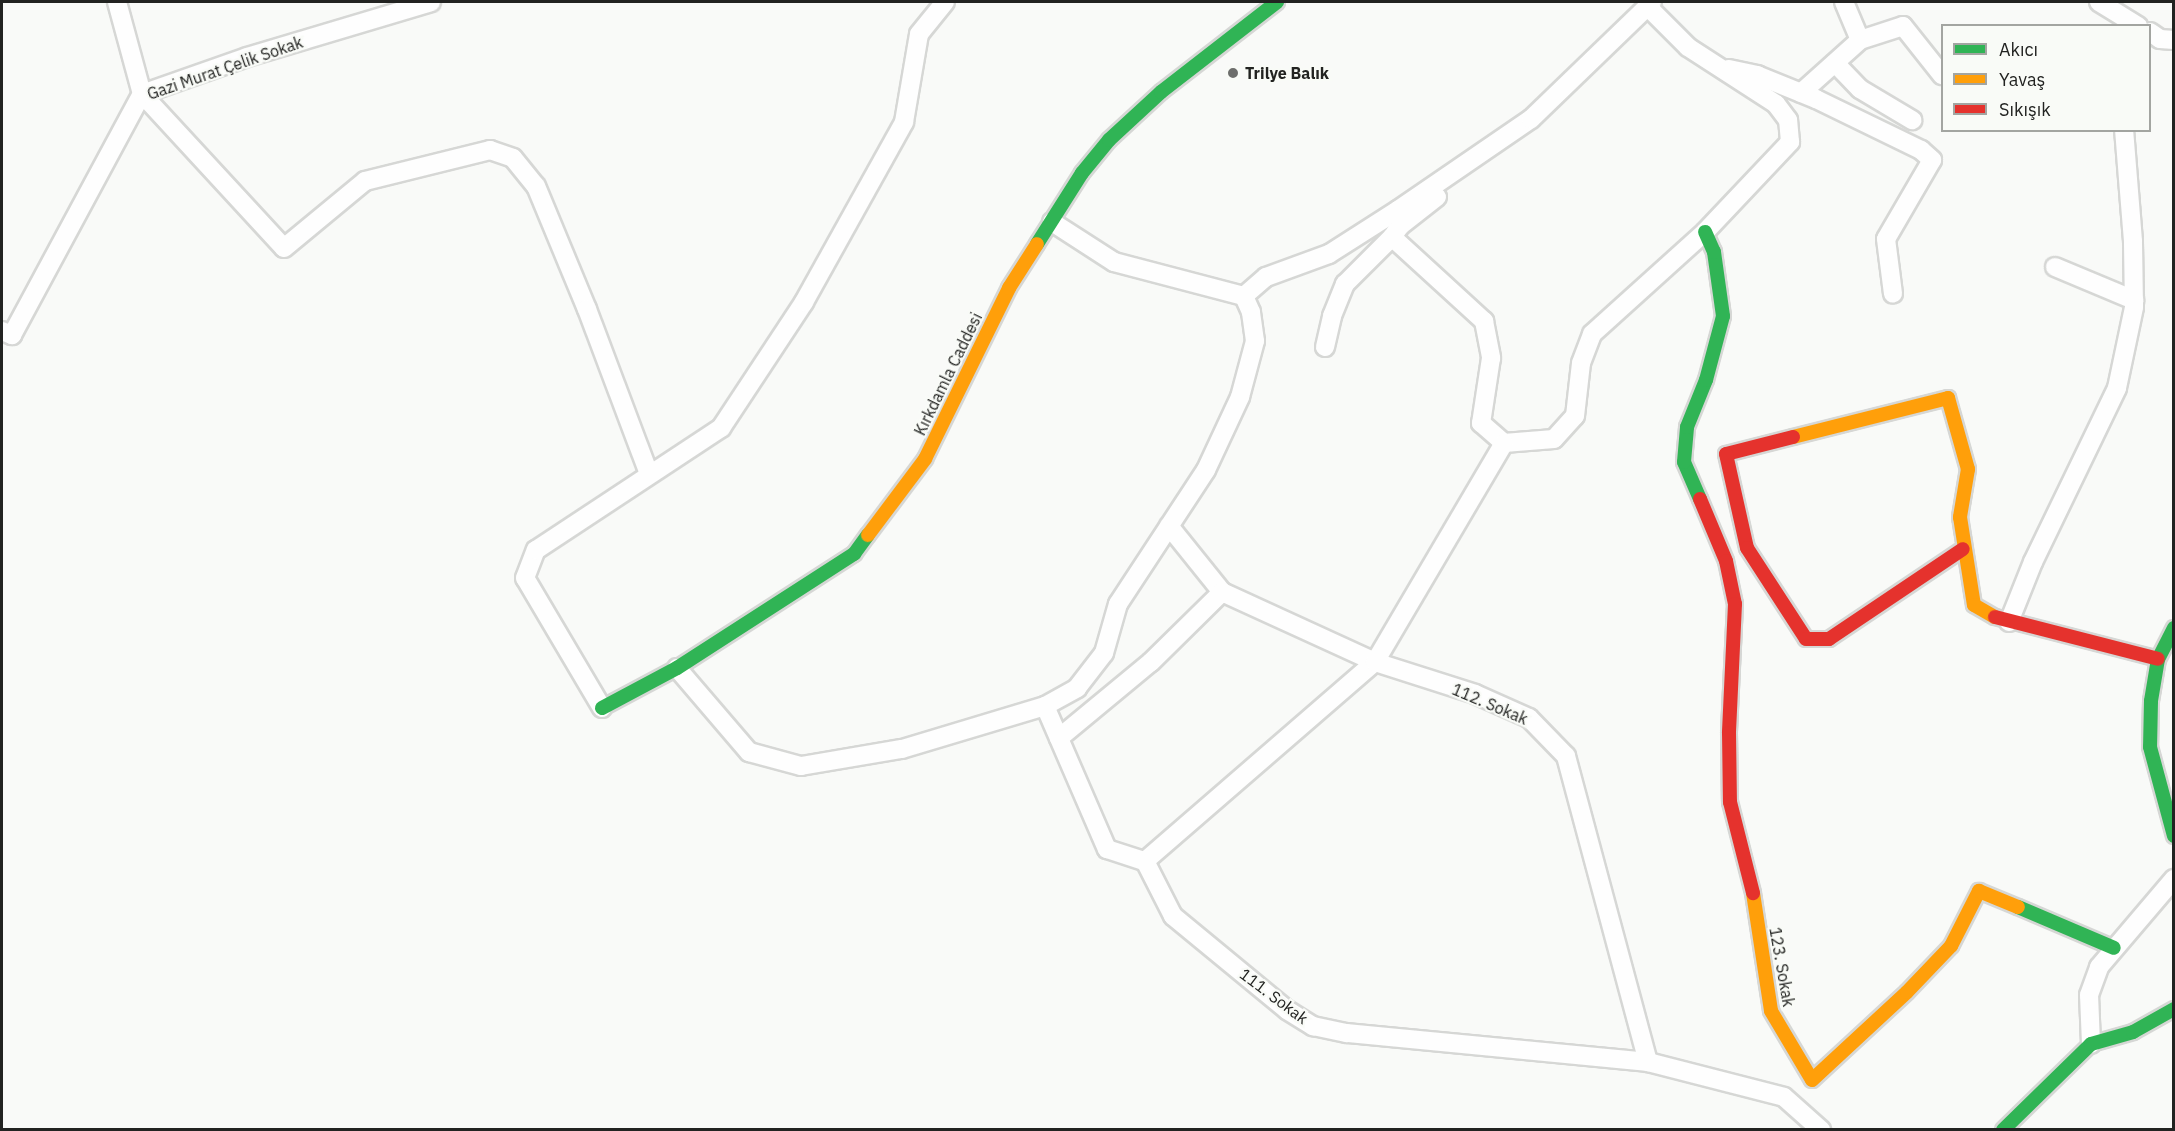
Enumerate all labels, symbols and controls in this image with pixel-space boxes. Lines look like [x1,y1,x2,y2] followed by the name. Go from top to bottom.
[1941,24,2151,132] legend
[145,32,305,104] street label: Gazi Murat Çelik Sokak
[1999,38,2038,61] text: Akıcı
[1245,63,1329,83] place label: Trilye Balık
[1226,66,1240,80] marker: Trilye Balık
[1999,68,2045,91] text: Yavaş
[1999,98,2051,121] text: Sıkışık
[910,310,986,438] street label: Kırkdamla Caddesi
[1449,679,1531,729] street label: 112. Sokak
[1766,926,1798,1008] street label: 123. Sokak
[1236,964,1312,1028] street label: 111. Sokak

